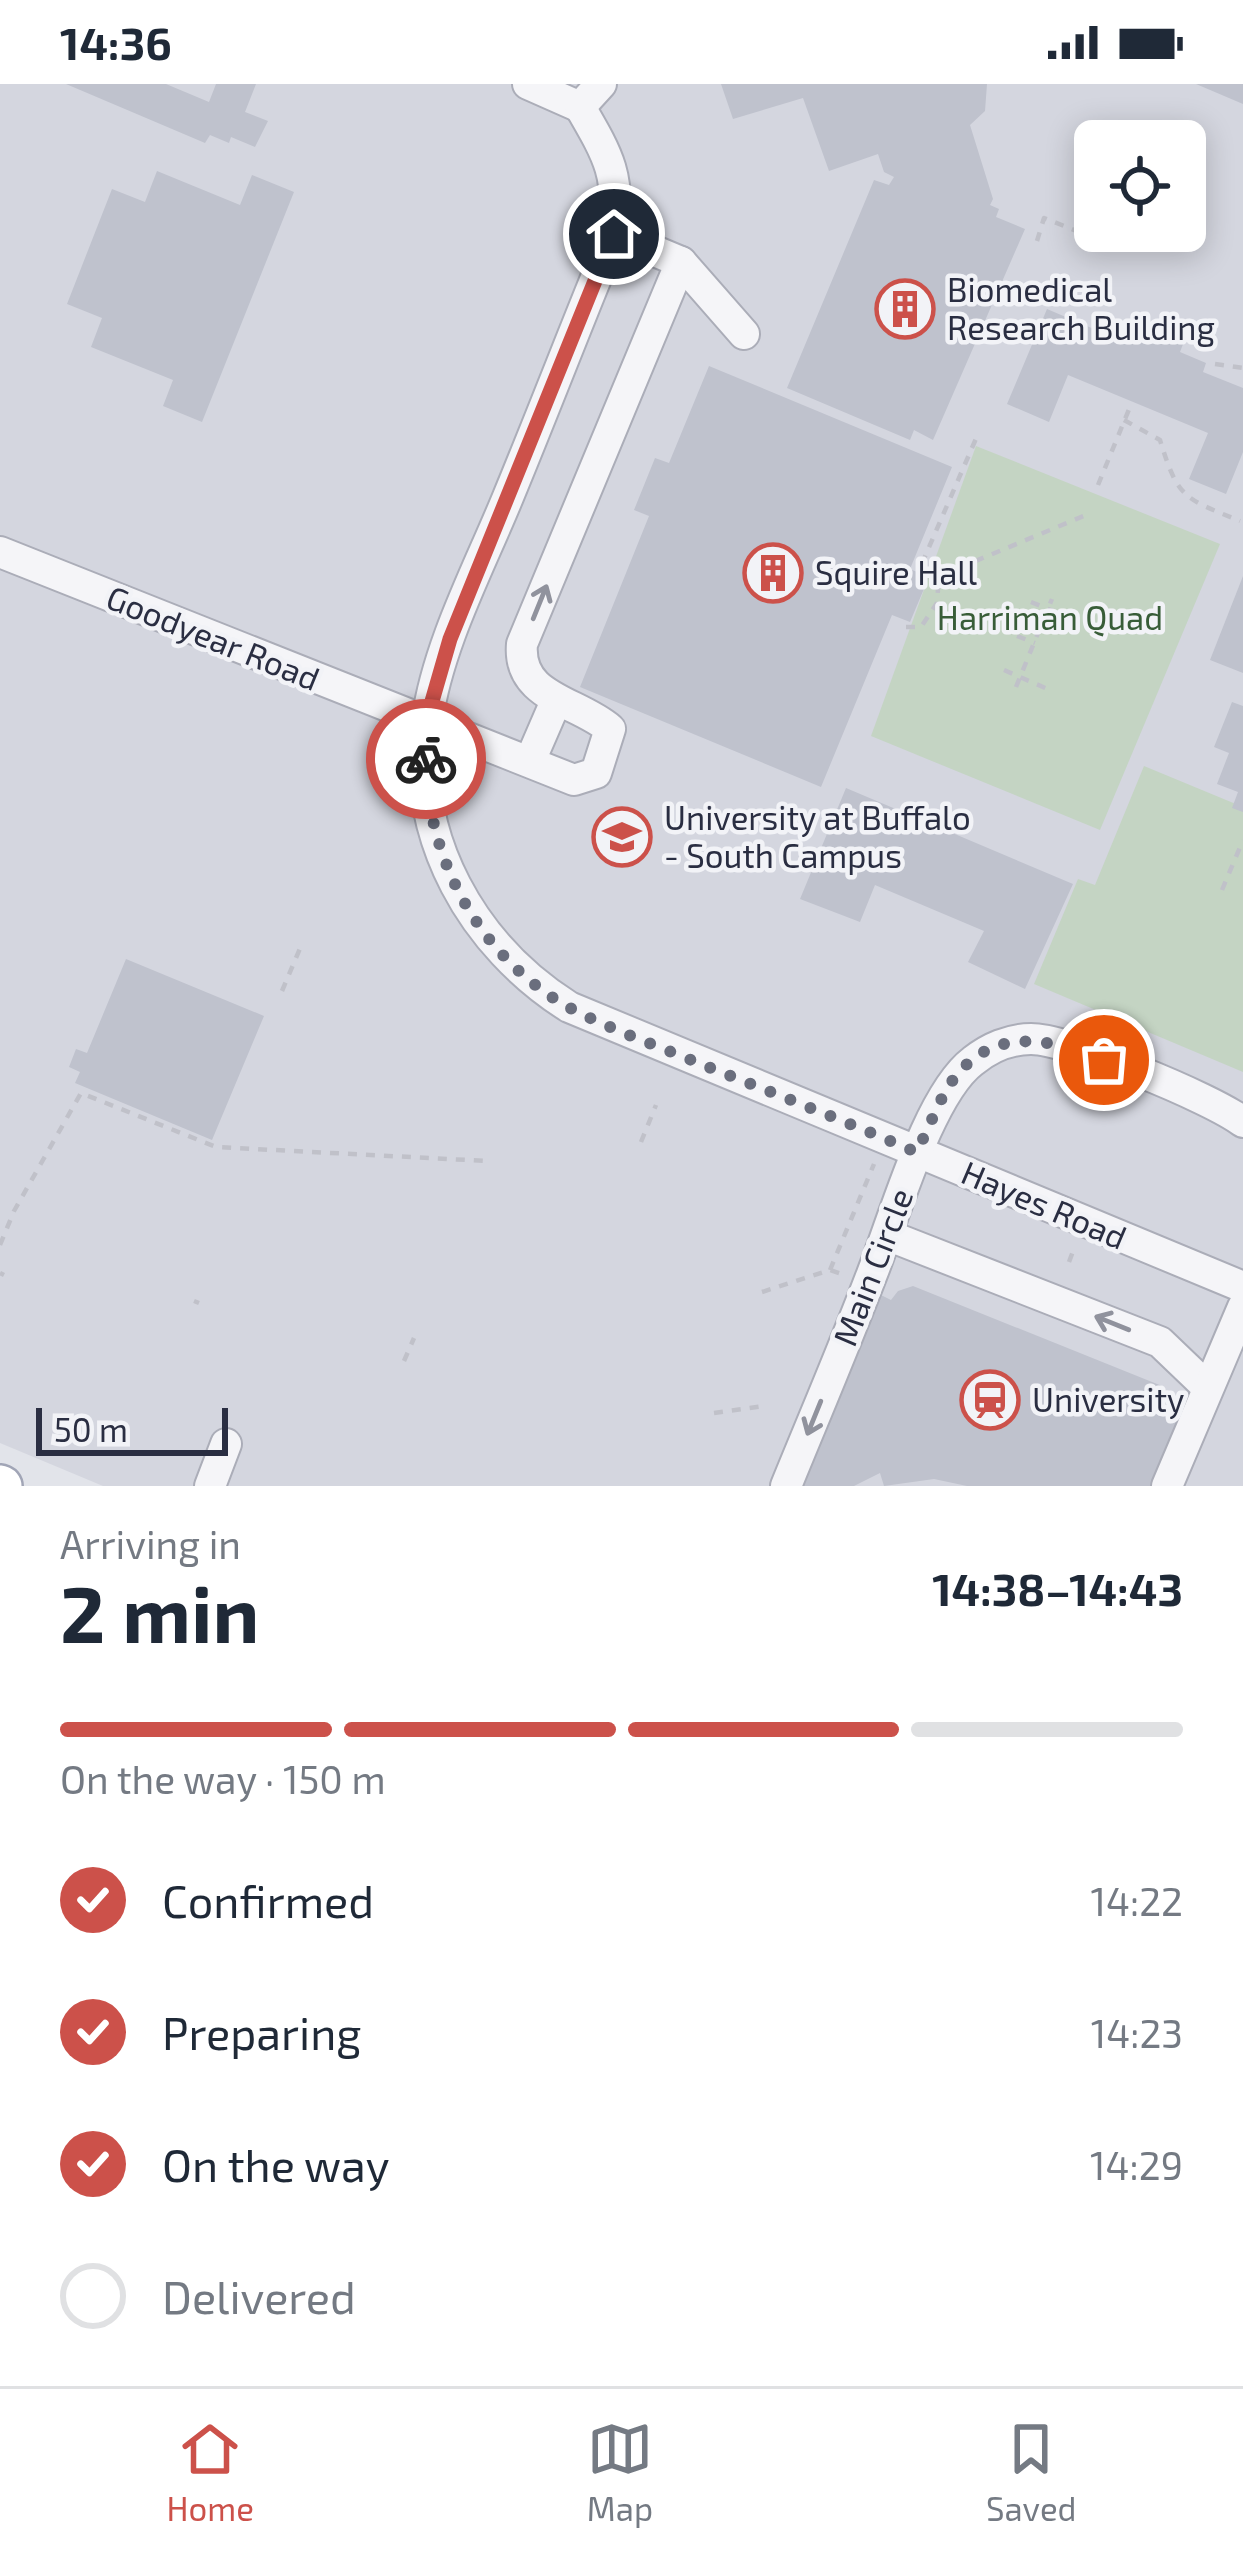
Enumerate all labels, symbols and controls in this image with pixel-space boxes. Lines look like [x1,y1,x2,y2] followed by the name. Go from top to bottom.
[60,15,172,69] text: 14:36
[1074,120,1206,252] map controls
[1074,120,1206,252] button: locate
[563,183,665,285] pin
[581,201,647,267] icon: home
[947,269,1215,347] place label: Biomedical Research Building
[874,278,936,340] building icon: Biomedical Research Building
[742,542,804,604] building icon: Squire Hall
[815,552,977,592] place label: Squire Hall
[101,576,326,698] street label: Goodyear Road
[531,584,552,621] one-way arrow
[937,597,1163,637] park label: Harriman Quad
[366,699,486,819] courier
[393,726,459,792] icon: bike
[664,797,971,875] place label: University at Buffalo - South Campus
[591,806,653,868] school or university icon: University at Buffalo - South Campus
[1053,1009,1155,1111] pin
[1071,1027,1137,1093] icon: bag
[956,1151,1133,1257] street label: Hayes Road
[824,1182,920,1351] street label: Main Circle
[1094,1311,1131,1332] one-way arrow
[959,1369,1021,1431] station icon: University
[1032,1379,1185,1419] place label: University
[802,1398,823,1435] one-way arrow
[36,1402,228,1455] scale bar
[54,1409,128,1449] text: 50 m
[60,1520,241,1567] text: Arriving in
[932,1561,1183,1615] text: 14:38–14:43
[60,1565,259,1659] text: 2 min
[60,1755,386,1802] text: On the way · 150 m
[60,1867,126,1933] icon: check
[162,1873,374,1927] text: Confirmed
[1090,1877,1183,1924] text: 14:22
[60,1999,126,2065] icon: check
[162,2005,361,2059] text: Preparing
[1091,2009,1183,2056] text: 14:23
[60,2131,126,2197] icon: check
[162,2137,389,2191] text: On the way
[1090,2141,1183,2188] text: 14:29
[162,2269,356,2323] text: Delivered
[166,2416,254,2528] tab: Home
[587,2416,653,2528] tab: Map
[986,2416,1077,2528] tab: Saved

